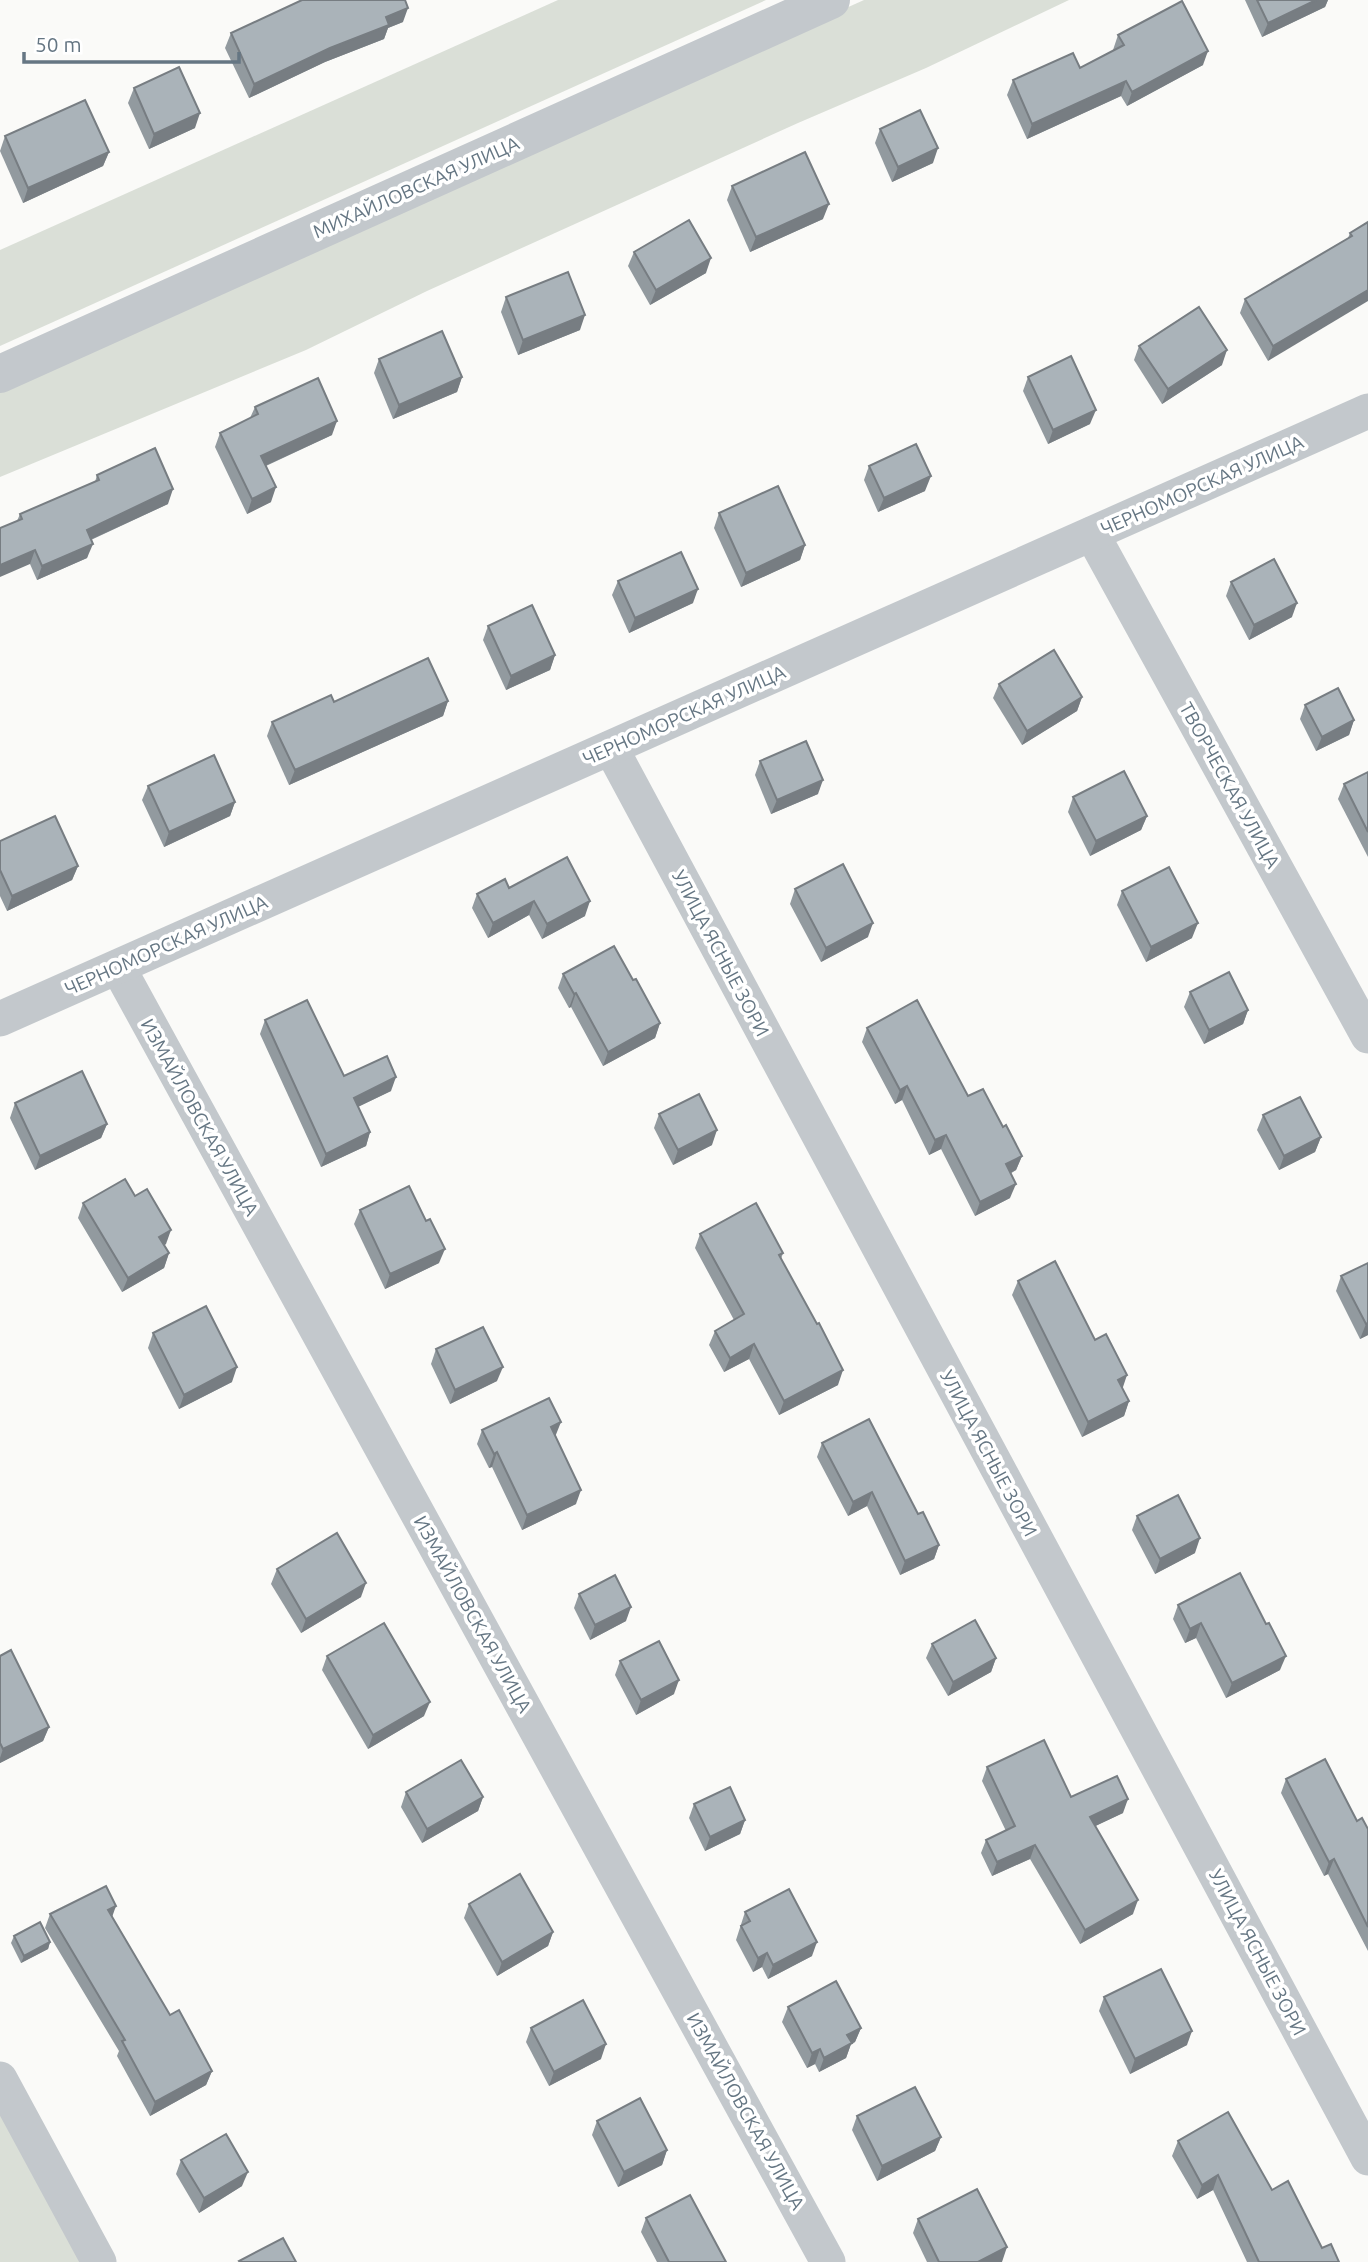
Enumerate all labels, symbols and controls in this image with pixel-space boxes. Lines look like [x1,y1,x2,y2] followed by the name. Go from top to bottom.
[24,21,240,65] scale bar
[35,32,82,56] text: 50 m
[310,131,523,242] street label: МИХАЙЛОВСКАЯ УЛИЦА
[1097,430,1307,540] street label: ЧЕРНОМОРСКАЯ УЛИЦА
[579,660,789,770] street label: ЧЕРНОМОРСКАЯ УЛИЦА
[1175,698,1285,872] street label: ТВОРЧЕСКАЯ УЛИЦА
[668,866,774,1040] street label: УЛИЦА ЯСНЫЕ ЗОРИ
[61,890,271,1000] street label: ЧЕРНОМОРСКАЯ УЛИЦА
[137,1015,264,1220] street label: ИЗМАЙЛОВСКАЯ УЛИЦА
[936,1366,1042,1540] street label: УЛИЦА ЯСНЫЕ ЗОРИ
[410,1512,537,1717] street label: ИЗМАЙЛОВСКАЯ УЛИЦА
[1205,1865,1311,2039] street label: УЛИЦА ЯСНЫЕ ЗОРИ
[683,2009,810,2214] street label: ИЗМАЙЛОВСКАЯ УЛИЦА

